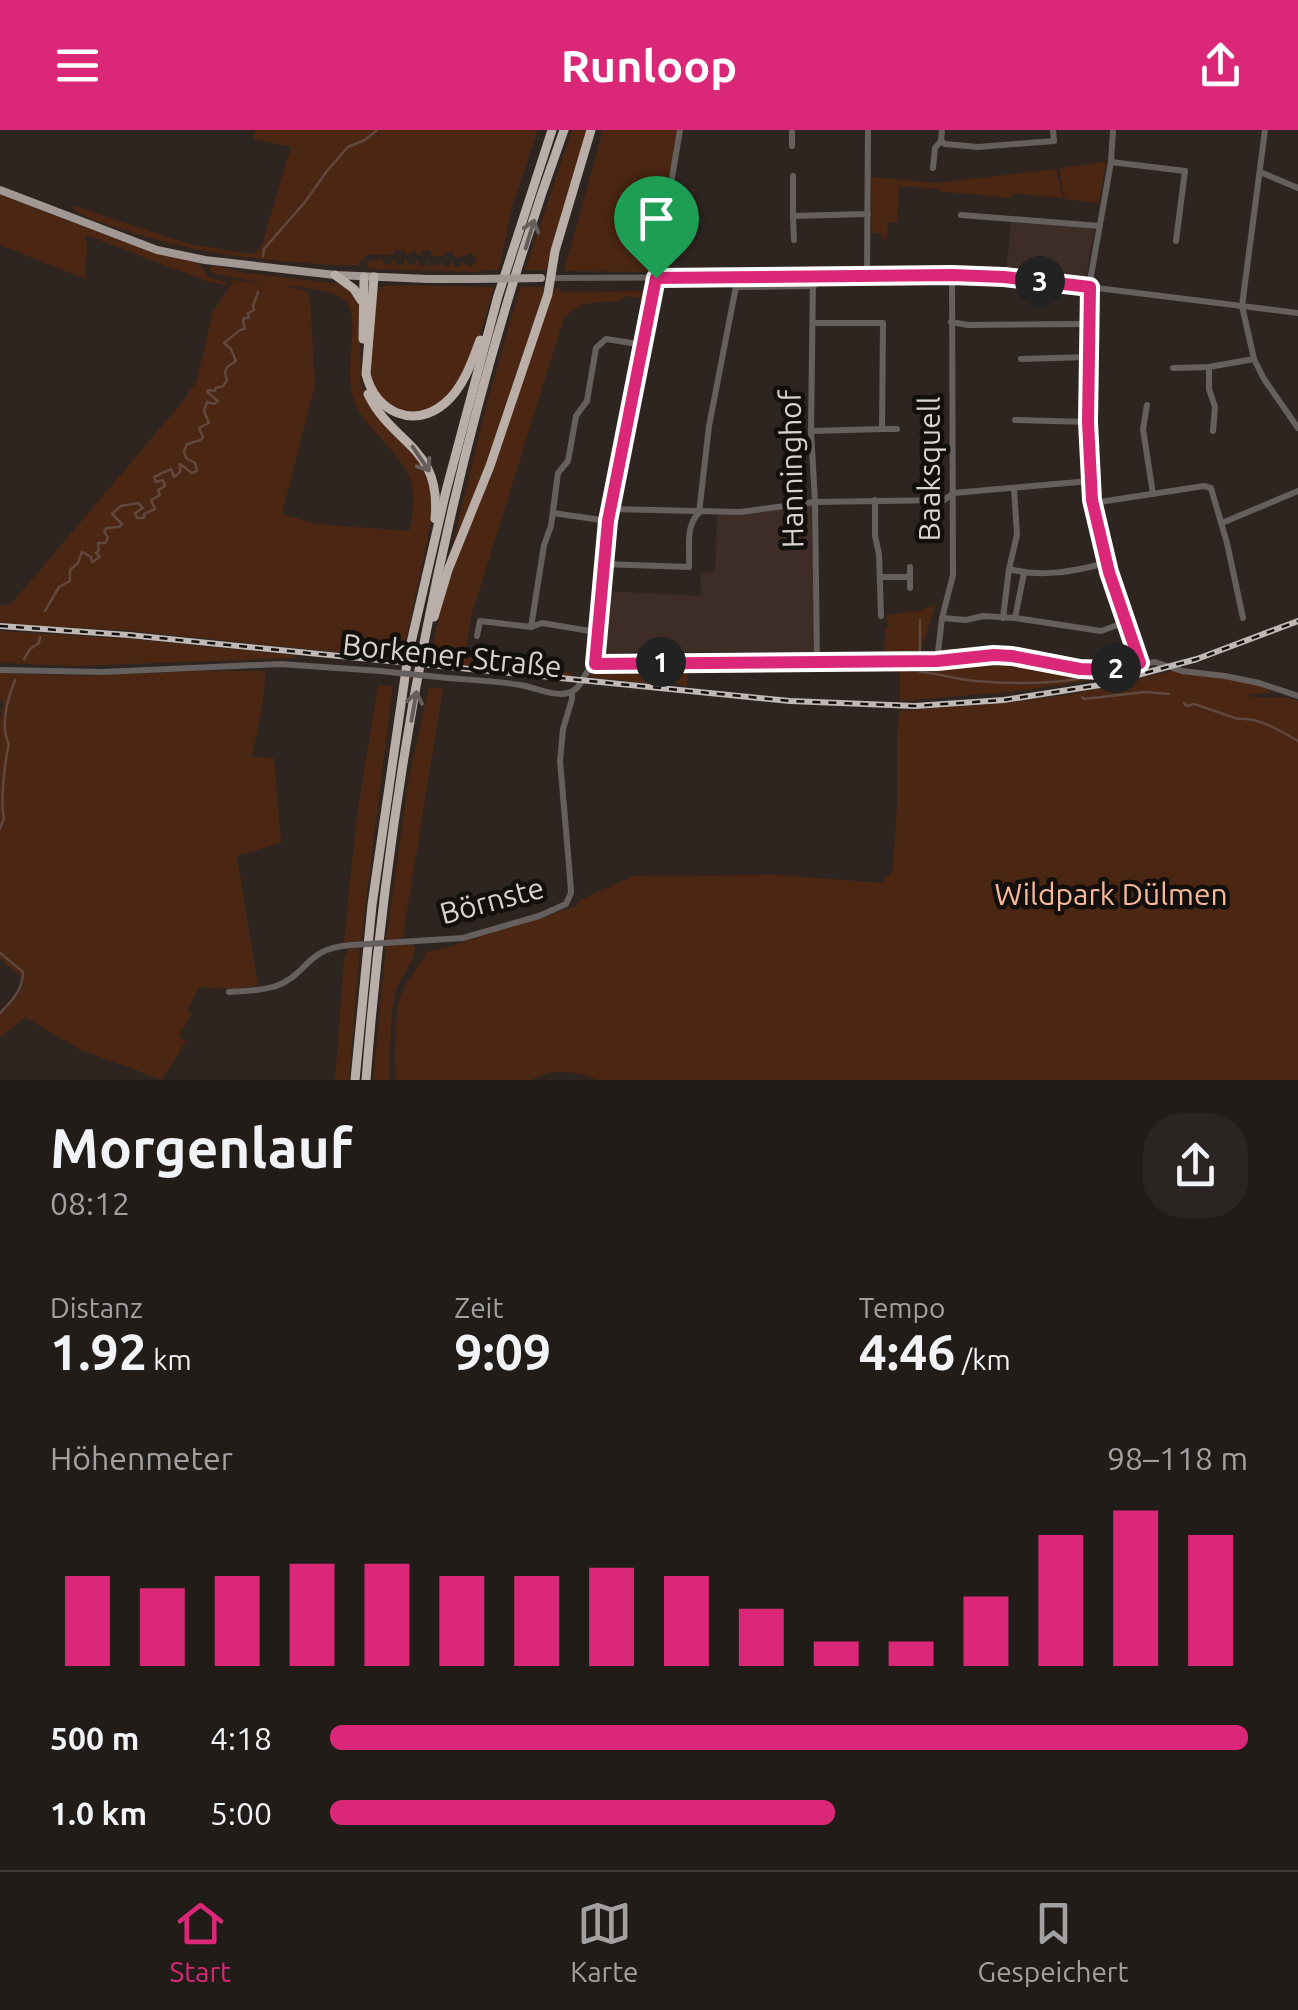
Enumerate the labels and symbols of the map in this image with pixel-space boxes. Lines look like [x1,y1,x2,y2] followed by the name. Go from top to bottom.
[614,176,699,279] pin
[522,218,540,250] one-way arrow
[1015,256,1065,306] pin: 3
[773,389,809,548] street label: Hanninghof
[912,396,946,542] street label: Baaksquell
[410,444,431,472] one-way arrow
[341,627,563,683] street label: Borkener Straße
[636,637,686,687] pin: 1
[1091,643,1141,693] pin: 2
[405,690,424,723] one-way arrow
[436,870,548,930] street label: Börnste
[994,877,1228,911] park label: Wildpark Dülmen

